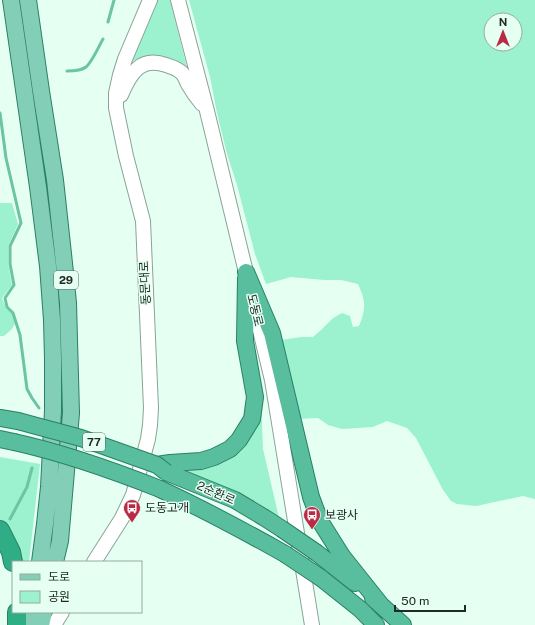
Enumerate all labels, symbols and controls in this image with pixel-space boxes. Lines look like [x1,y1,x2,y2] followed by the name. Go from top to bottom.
[483,12,523,52] north arrow
[499,16,507,28] text: N
[137,261,153,305] street label: 동문대로
[54,271,78,289] road number: 29
[244,292,266,328] street label: 도동로
[83,433,105,451] road number: 77
[195,478,237,508] street label: 2순환로
[122,498,142,523] bus stop icon: 도동고개
[145,501,189,515] place label: 도동고개
[302,505,322,530] bus stop icon: 보광사
[325,508,358,522] place label: 보광사
[12,561,142,613] legend
[48,570,70,584] text: 도로
[395,587,465,613] scale bar
[48,590,70,604] text: 공원
[401,594,429,608] text: 50 m

